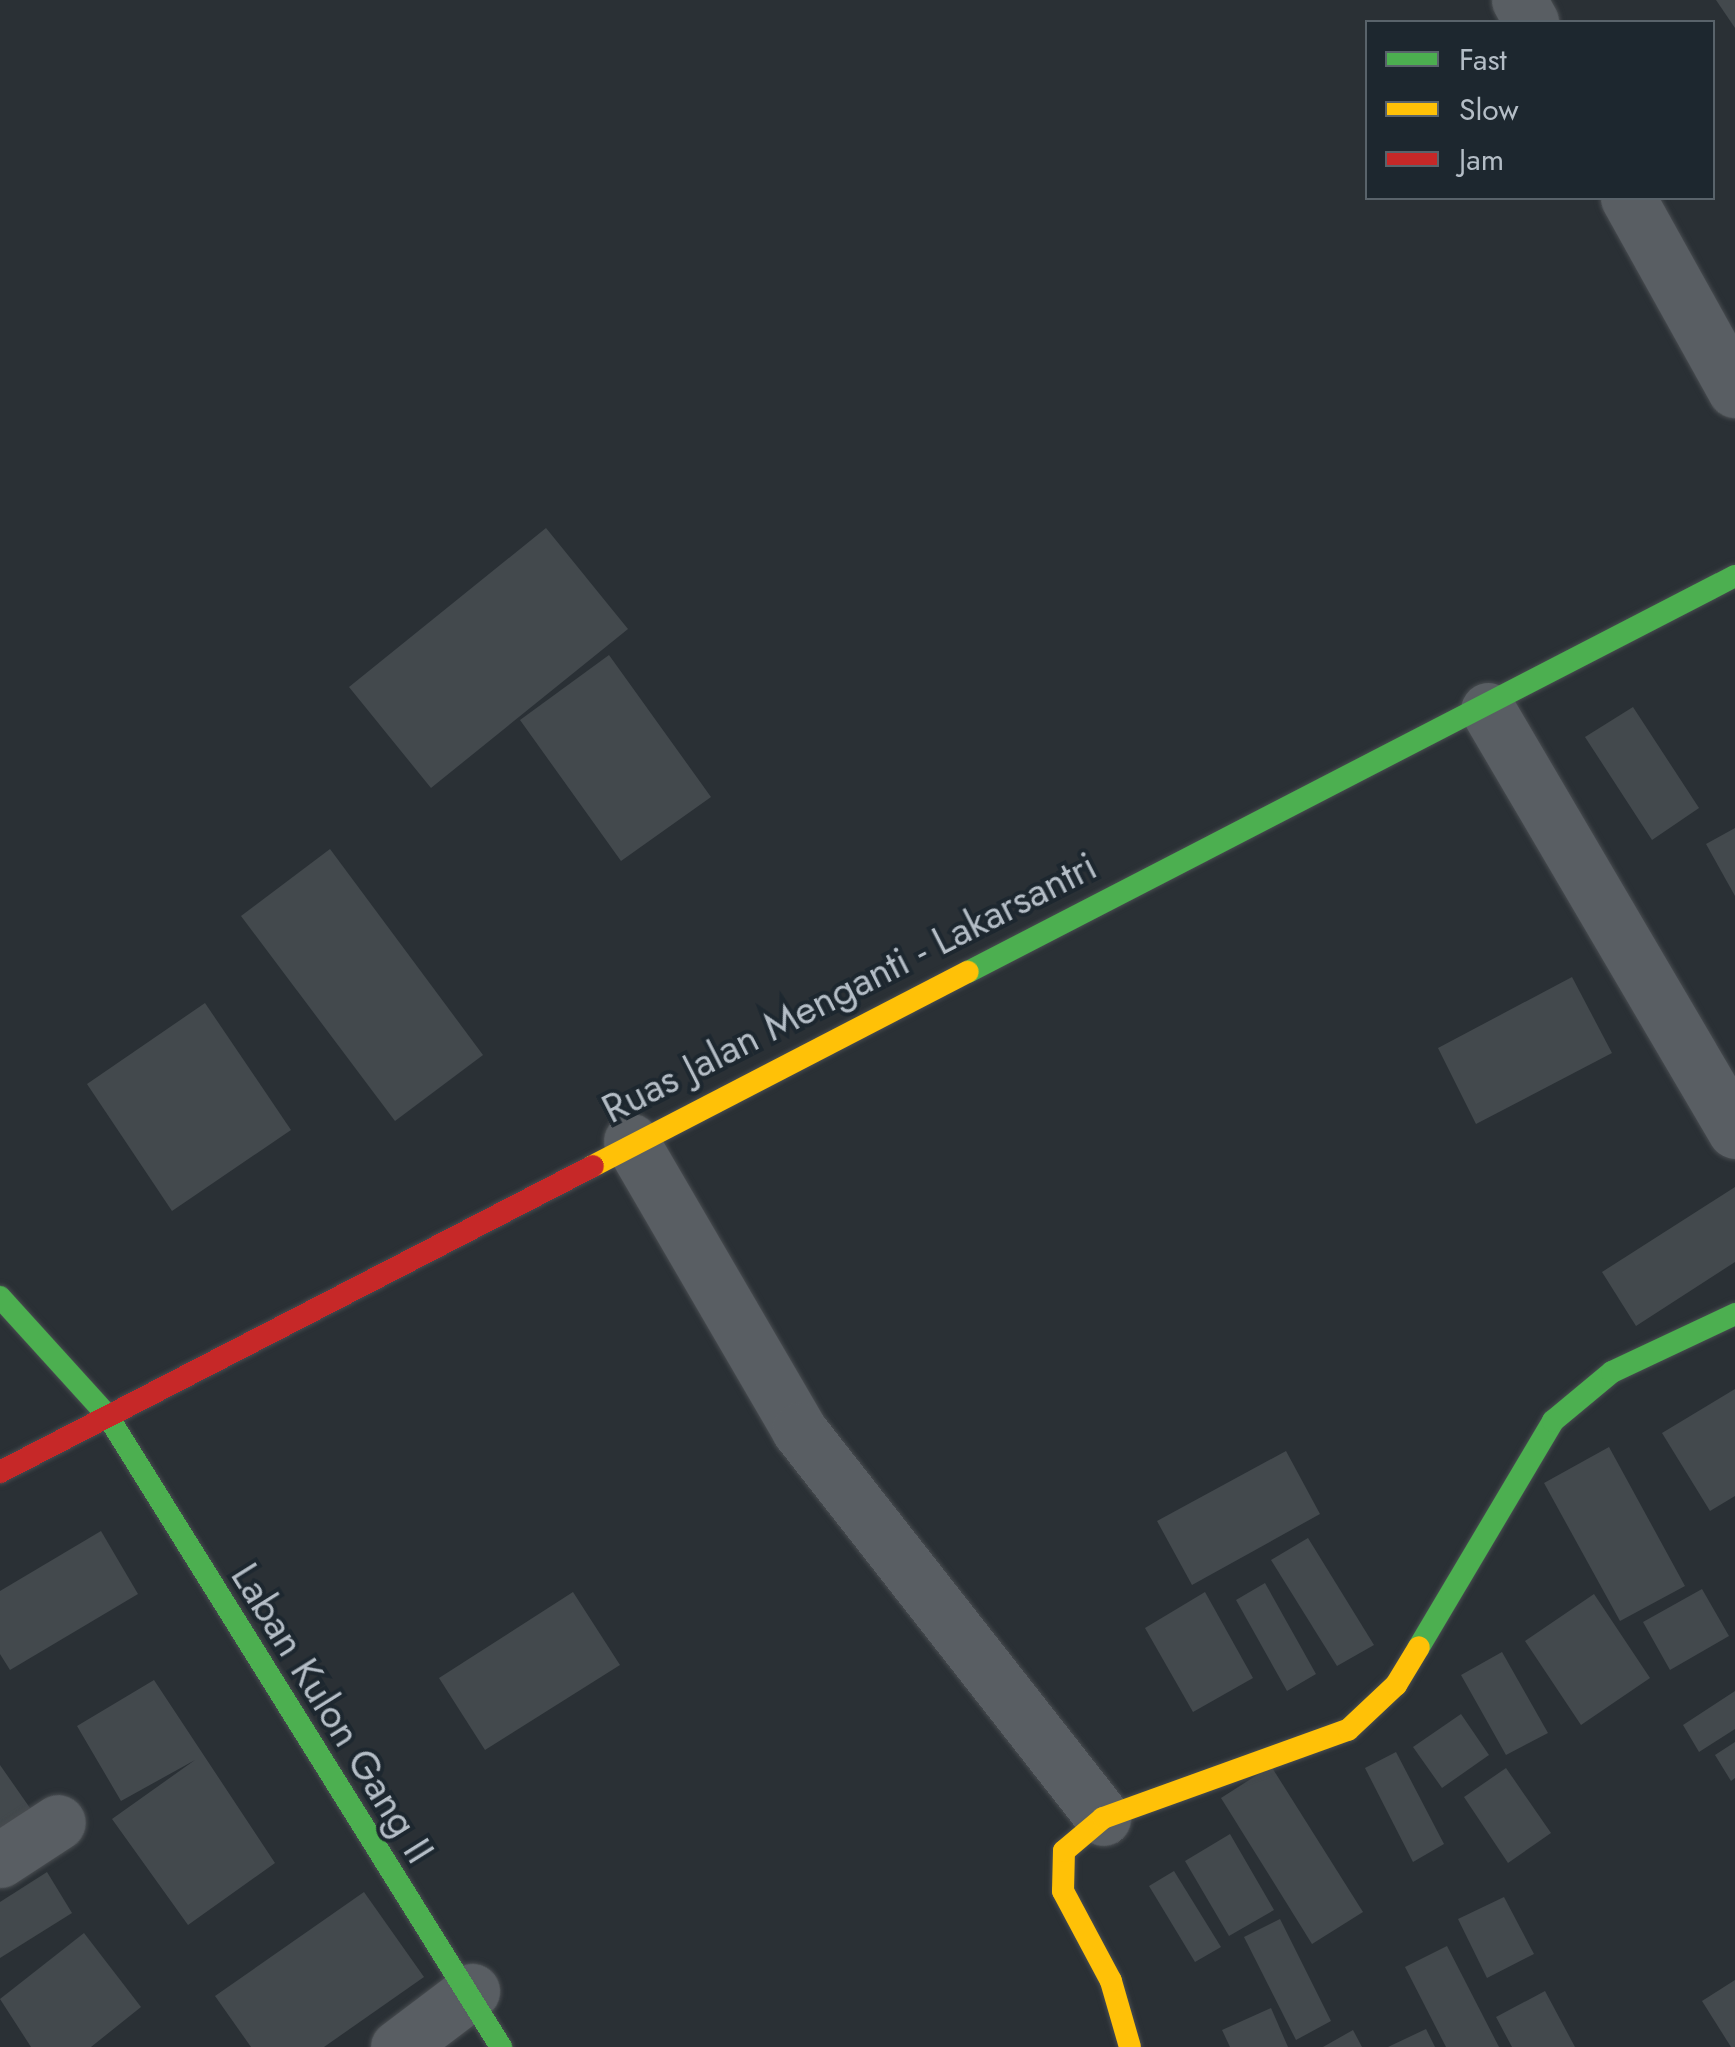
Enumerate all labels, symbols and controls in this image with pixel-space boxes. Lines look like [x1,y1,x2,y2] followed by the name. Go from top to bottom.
[1365,20,1715,200] legend
[1459,38,1507,81] text: Fast
[1459,88,1519,131] text: Slow
[1459,138,1504,181] text: Jam
[594,841,1104,1133] street label: Ruas Jalan Menganti - Lakarsantri
[221,1554,445,1872] street label: Laban Kulon Gang II

